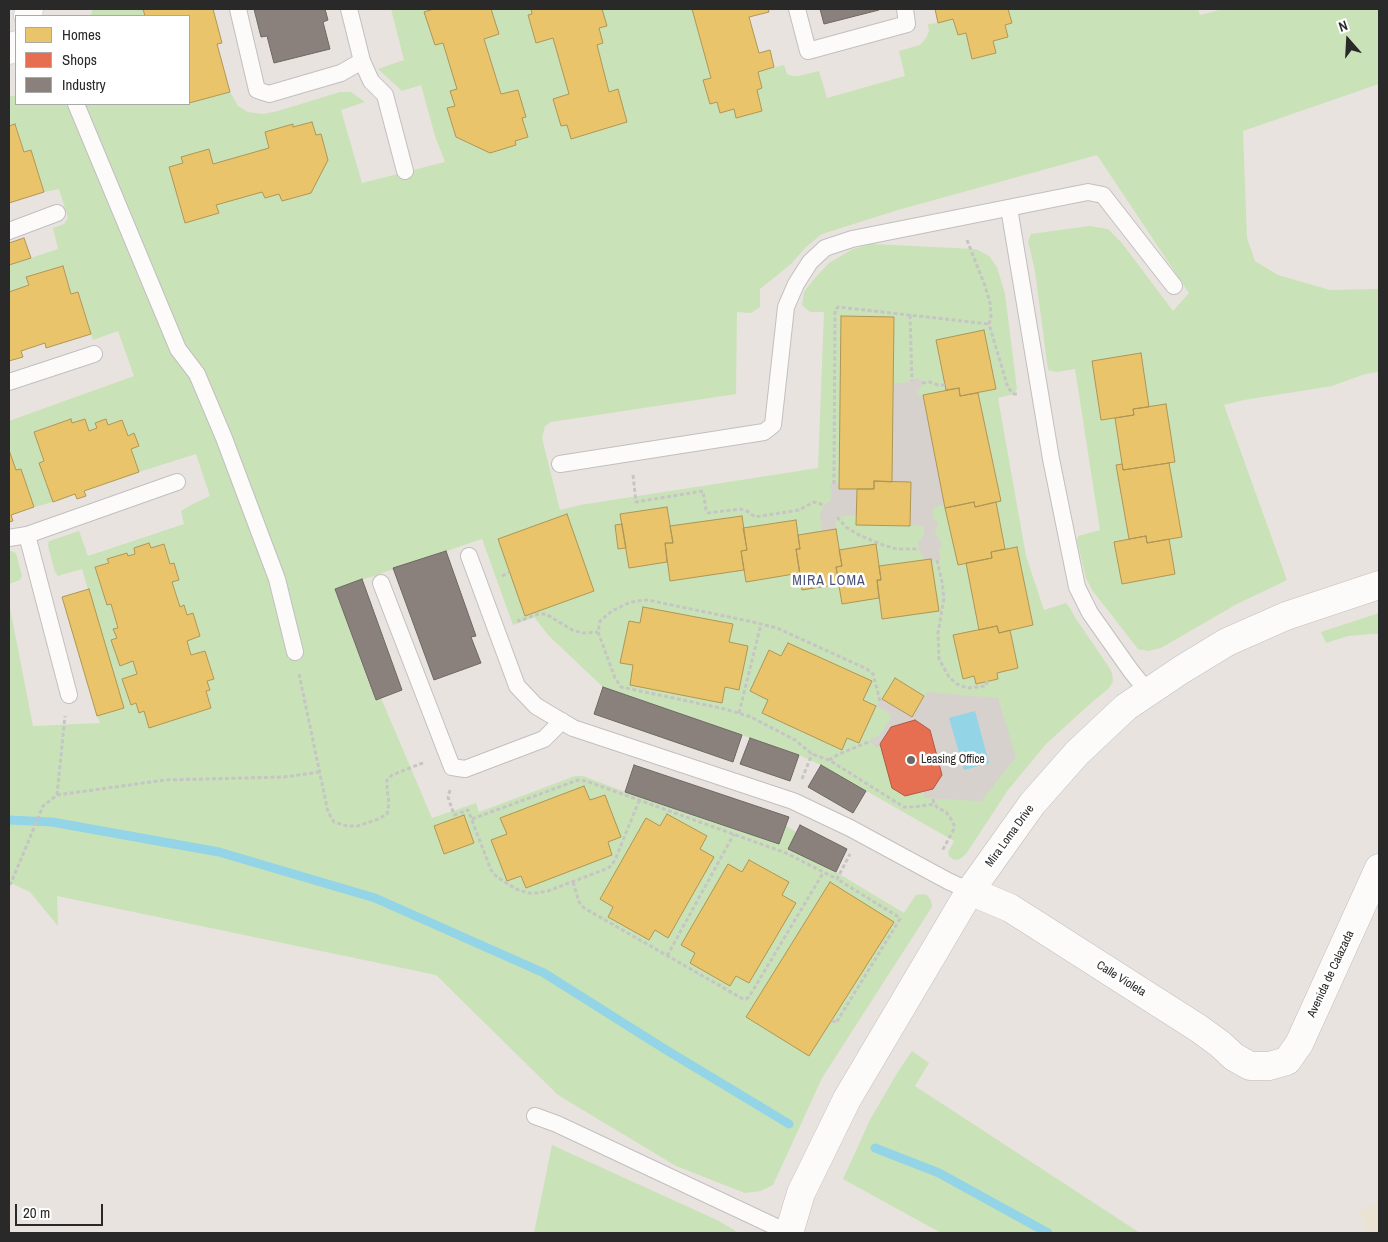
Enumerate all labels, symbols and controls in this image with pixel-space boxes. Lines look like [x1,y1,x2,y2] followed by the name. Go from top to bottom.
[15,15,190,105] legend
[1323,15,1373,65] north arrow
[1336,16,1350,36] text: N
[62,24,101,45] text: Homes
[62,49,97,70] text: Shops
[62,74,106,95] text: Industry
[791,573,867,589] district label: MIRA LOMA
[921,753,985,767] place label: Leasing Office
[905,754,917,766] marker: Leasing Office
[983,802,1037,870] street label: Mira Loma Drive
[1305,928,1357,1020] street label: Avenida de Calazada
[1094,958,1148,1000] street label: Calle Violeta
[18,1194,105,1226] scale bar
[23,1202,50,1223] text: 20 m

